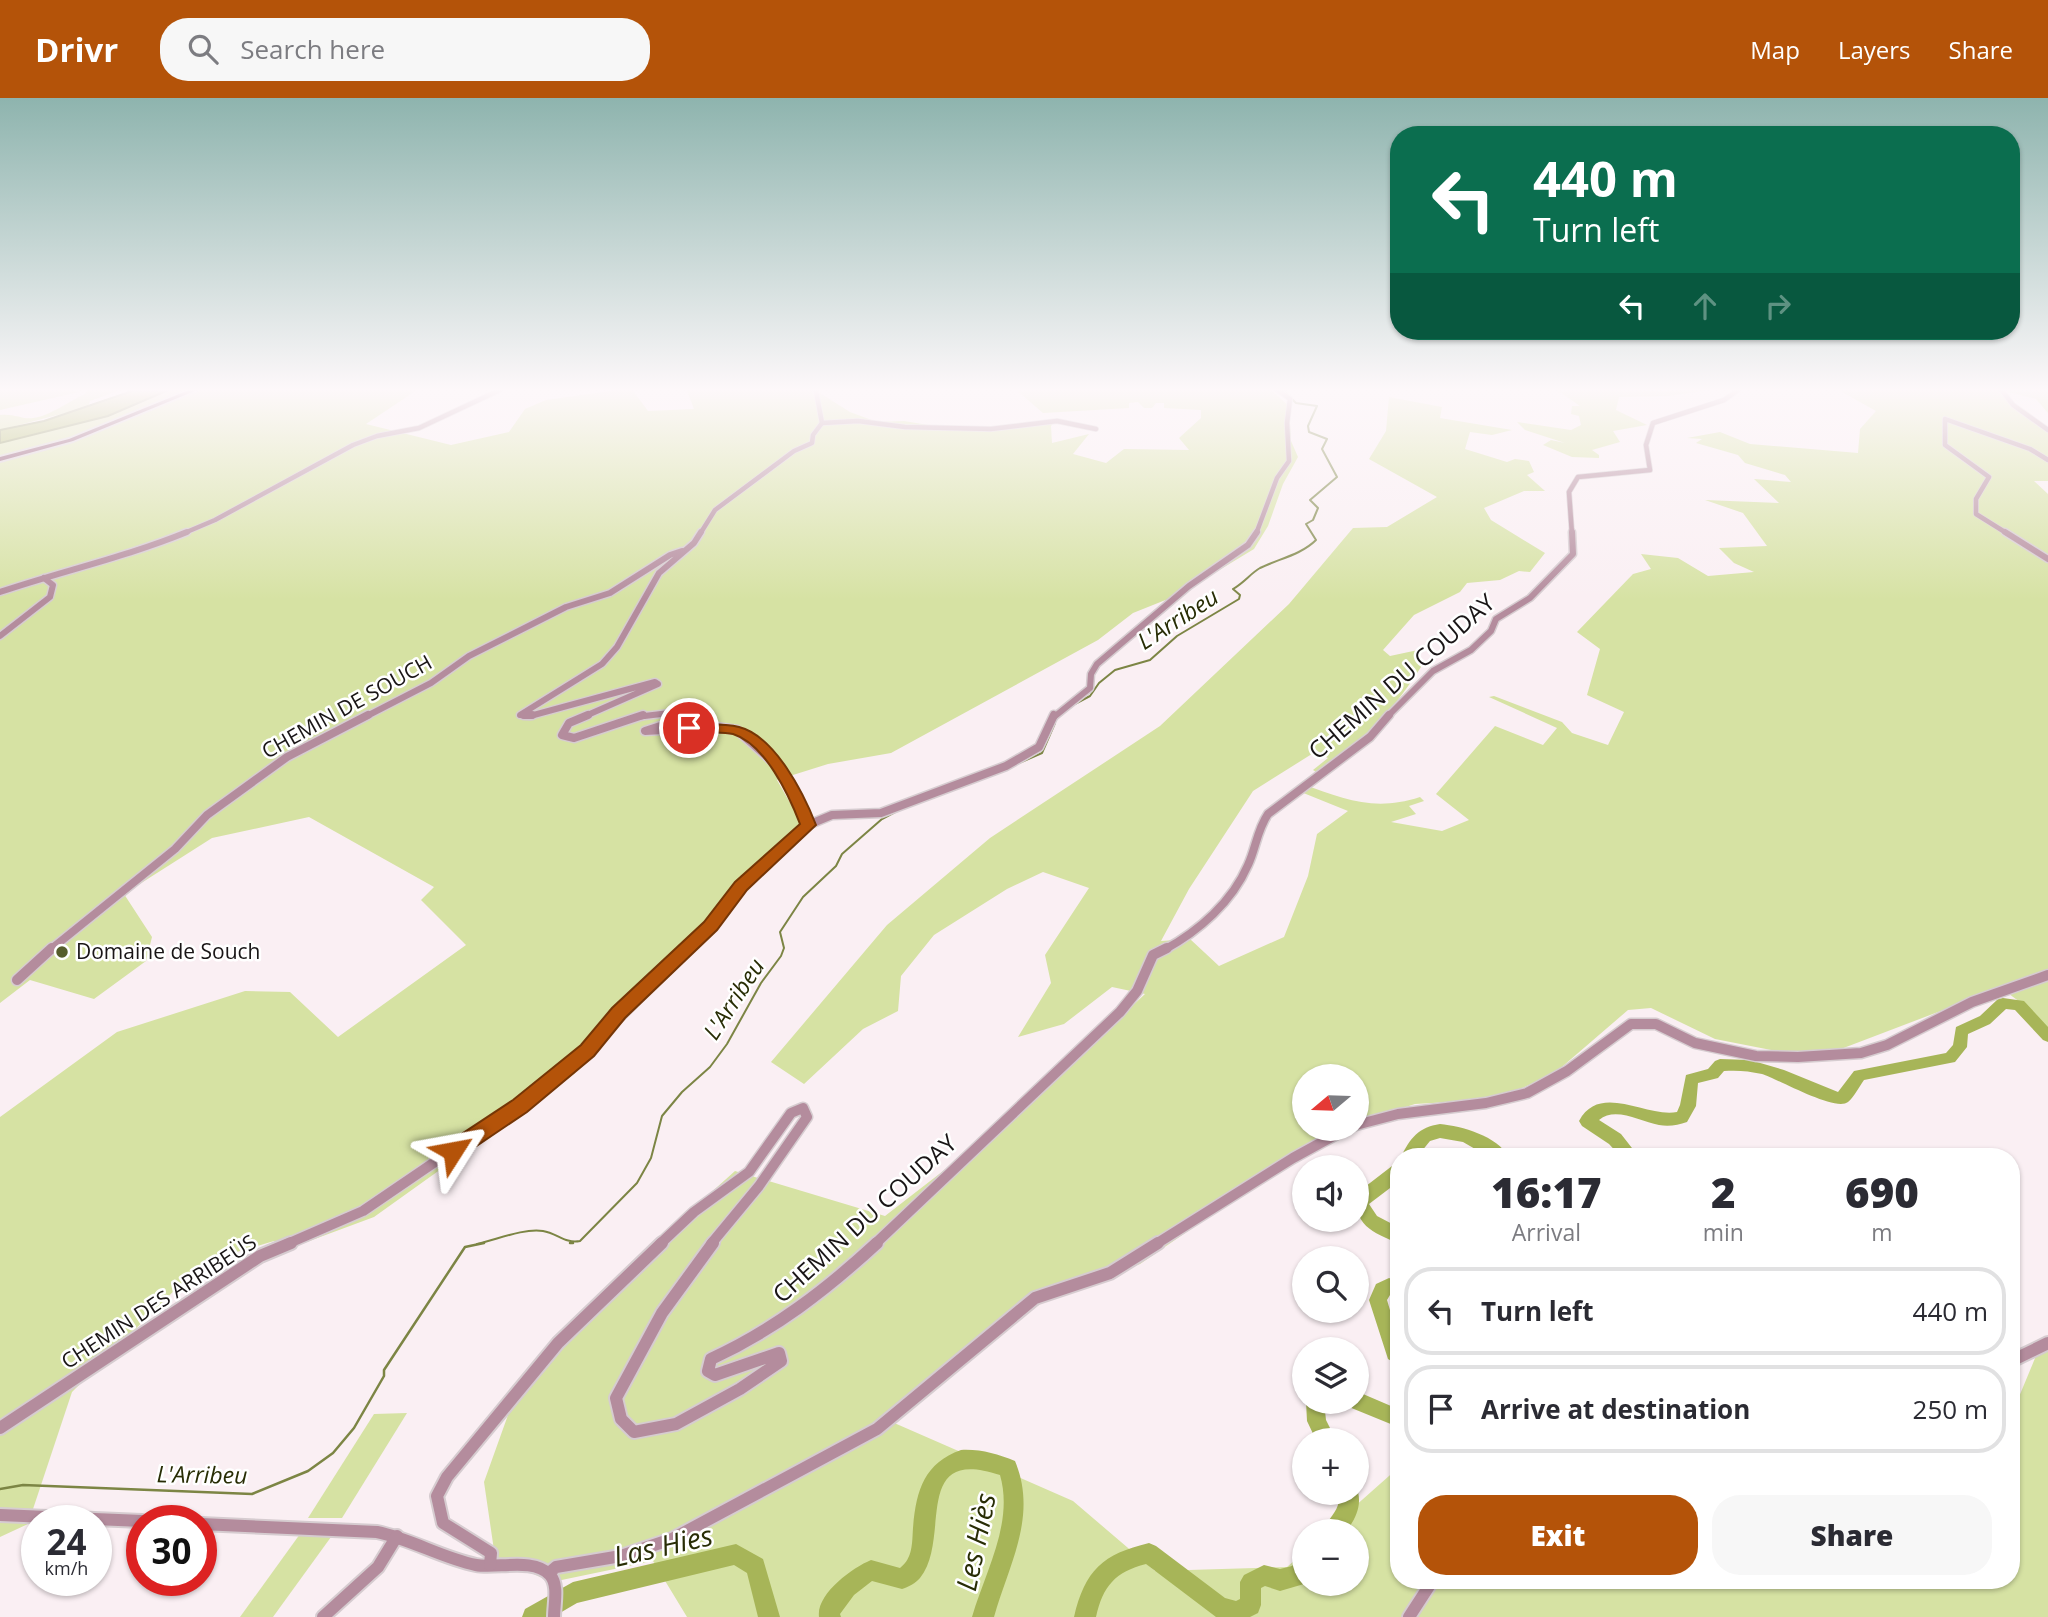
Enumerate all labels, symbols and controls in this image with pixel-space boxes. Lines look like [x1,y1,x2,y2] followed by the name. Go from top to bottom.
[160,18,650,81] search box
[35,27,118,72] text: Drivr
[184,30,222,68] icon: search
[240,31,385,67] text: Search here
[1750,33,1800,66] text: Map
[1838,33,1911,66] text: Layers
[1949,33,2013,66] text: Share
[1533,145,1678,211] text: 440 m
[1418,154,1509,245] icon: left
[1533,208,1659,251] text: Turn left
[1613,287,1651,325] icon: left
[1686,287,1724,325] icon: ahead
[1759,287,1797,325] icon: right
[1131,580,1224,656] water label: L'Arribeu
[1301,585,1502,766] street label: CHEMIN DU COUDAY
[256,648,437,765] street label: CHEMIN DE SOUCH
[659,698,719,758] pin
[670,709,708,747] icon: arrive
[76,937,260,965] place label: Domaine de Souch
[54,944,70,960] marker: Domaine de Souch
[695,952,771,1045] water label: L'Arribeu
[1292,1064,1368,1141] north arrow
[1292,1064,1369,1596] map controls
[416,1114,490,1188] position arrow
[765,1126,964,1310] street label: CHEMIN DU COUDAY
[1292,1155,1369,1232] button: sound
[1491,1163,1602,1220] text: 16:17
[1711,1163,1736,1220] text: 2
[1845,1163,1919,1220] text: 690
[1512,1216,1581,1248] text: Arrival
[1703,1216,1744,1248] text: min
[1871,1216,1893,1248] text: m
[55,1227,261,1375] street label: CHEMIN DES ARRIBEÜS
[1292,1246,1369,1323] button: search
[1422,1292,1460,1330] icon: left
[1481,1293,1593,1329] text: Turn left
[1913,1293,1988,1329] text: 440 m
[1292,1337,1369,1414] button: layers
[1422,1390,1460,1428] icon: arrive
[1481,1391,1750,1427] text: Arrive at destination
[1913,1391,1988,1427] text: 250 m
[1292,1428,1369,1505] button: +
[156,1457,248,1491] water label: L'Arribeu
[946,1489,1004,1594] water label: Les Hiès
[1418,1495,1698,1575] button: Exit
[1712,1495,1992,1575] button: Share
[126,1505,217,1596] speed limit sign: 30
[609,1515,716,1575] water label: Las Hies
[46,1518,87,1565] text: 24
[1292,1519,1369,1596] button: −
[45,1556,88,1580] text: km/h

